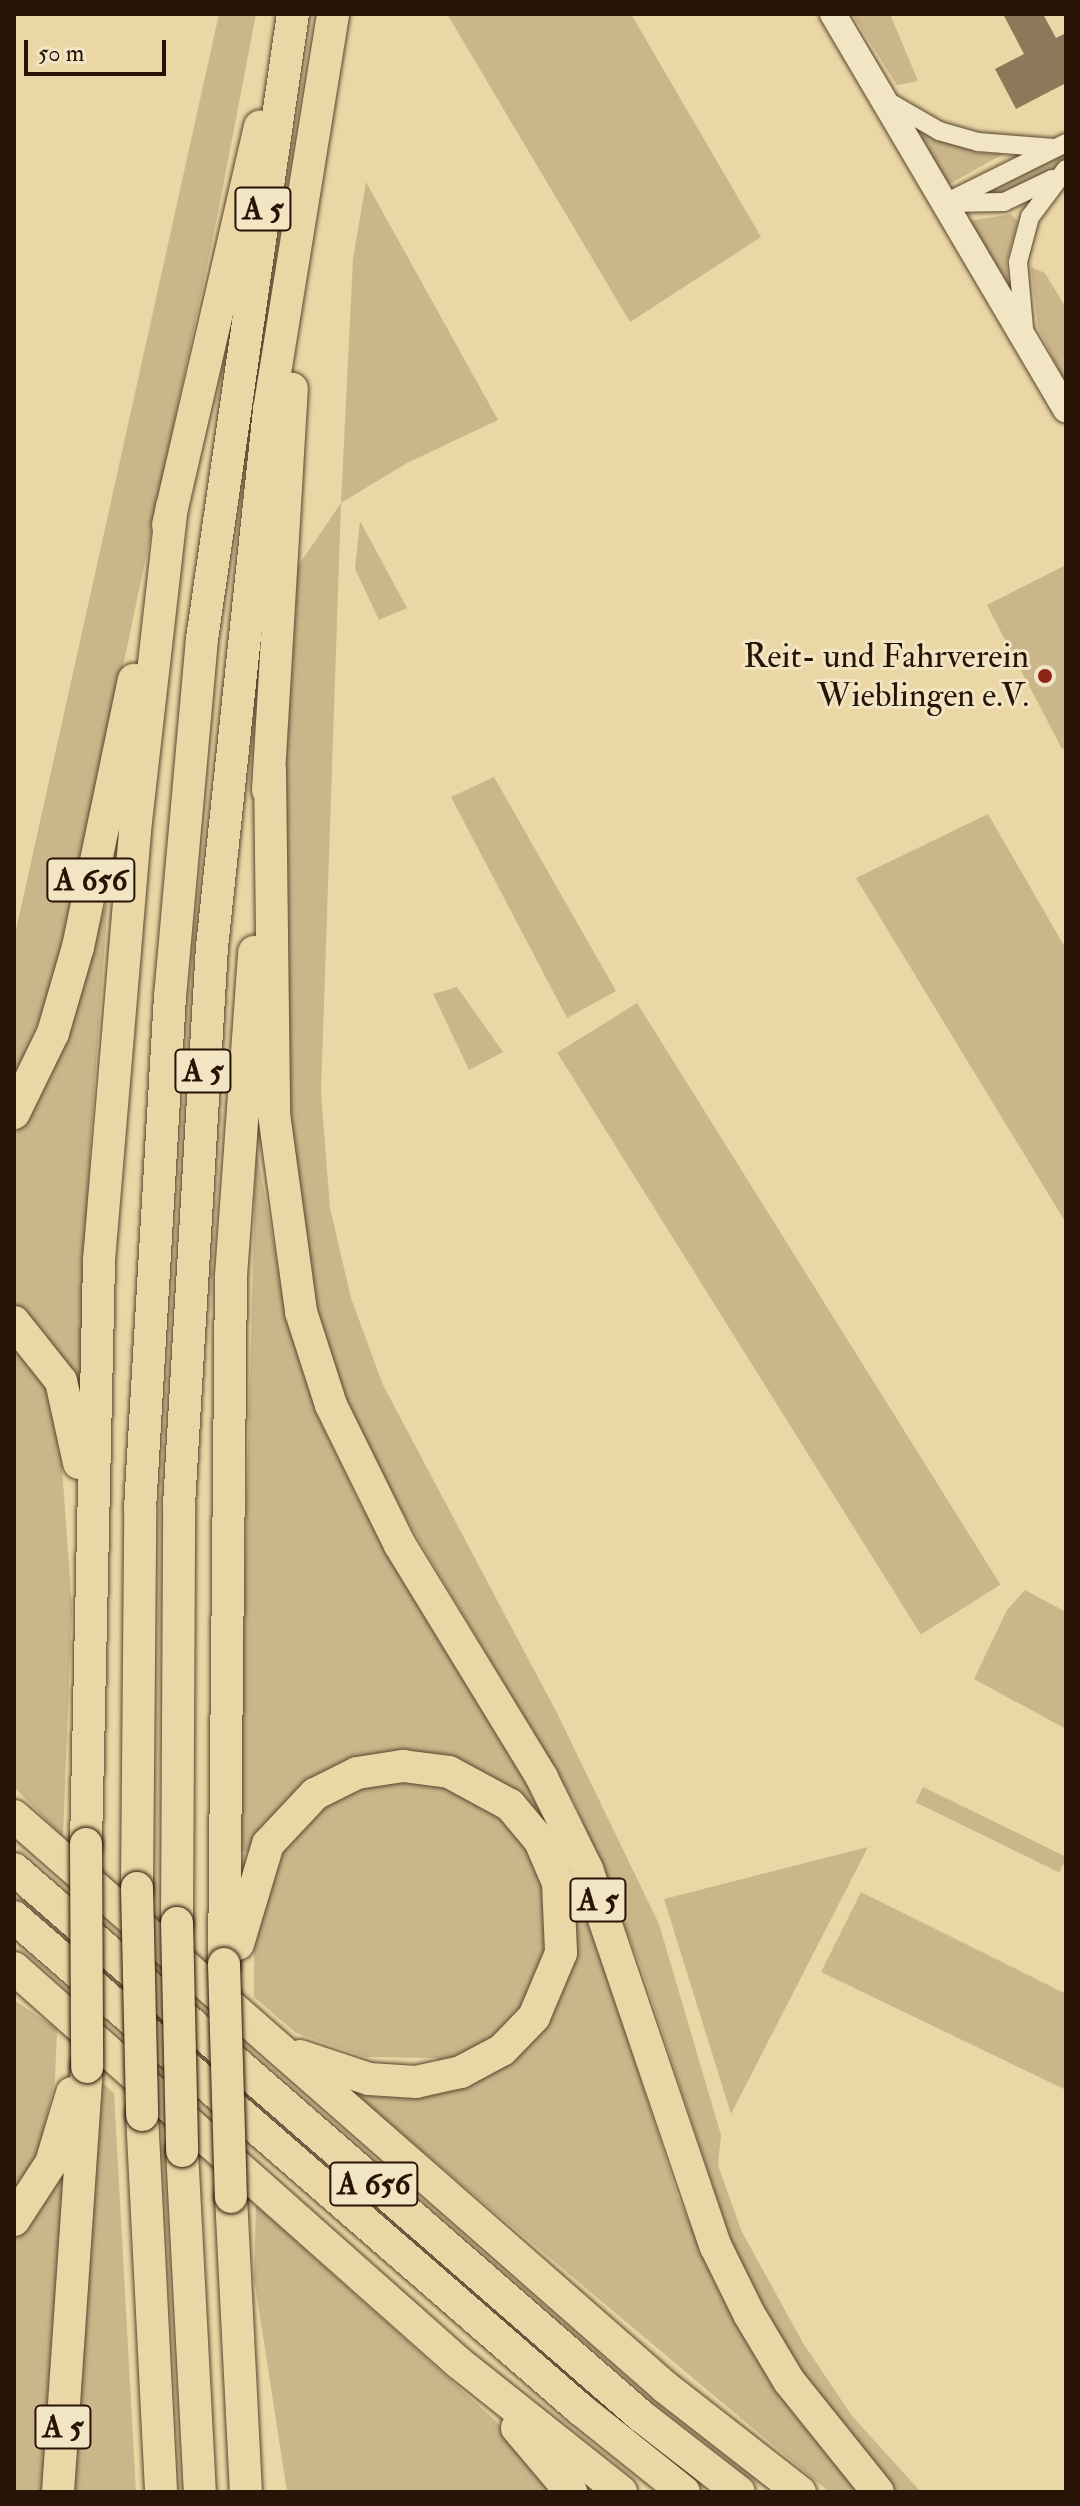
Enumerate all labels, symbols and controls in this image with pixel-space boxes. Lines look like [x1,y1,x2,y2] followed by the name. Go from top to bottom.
[28,24,170,74] scale bar
[38,38,84,69] text: 50 m
[233,181,293,237] road number: A 5
[743,636,1029,716] place label: Reit- und Fahrverein Wieblingen e.V.
[1036,667,1054,685] marker: Reit- und Fahrverein Wieblingen e.V.
[45,852,137,908] road number: A 656
[173,1043,233,1099] road number: A 5
[568,1872,628,1928] road number: A 5
[328,2156,420,2212] road number: A 656
[33,2399,93,2455] road number: A 5

